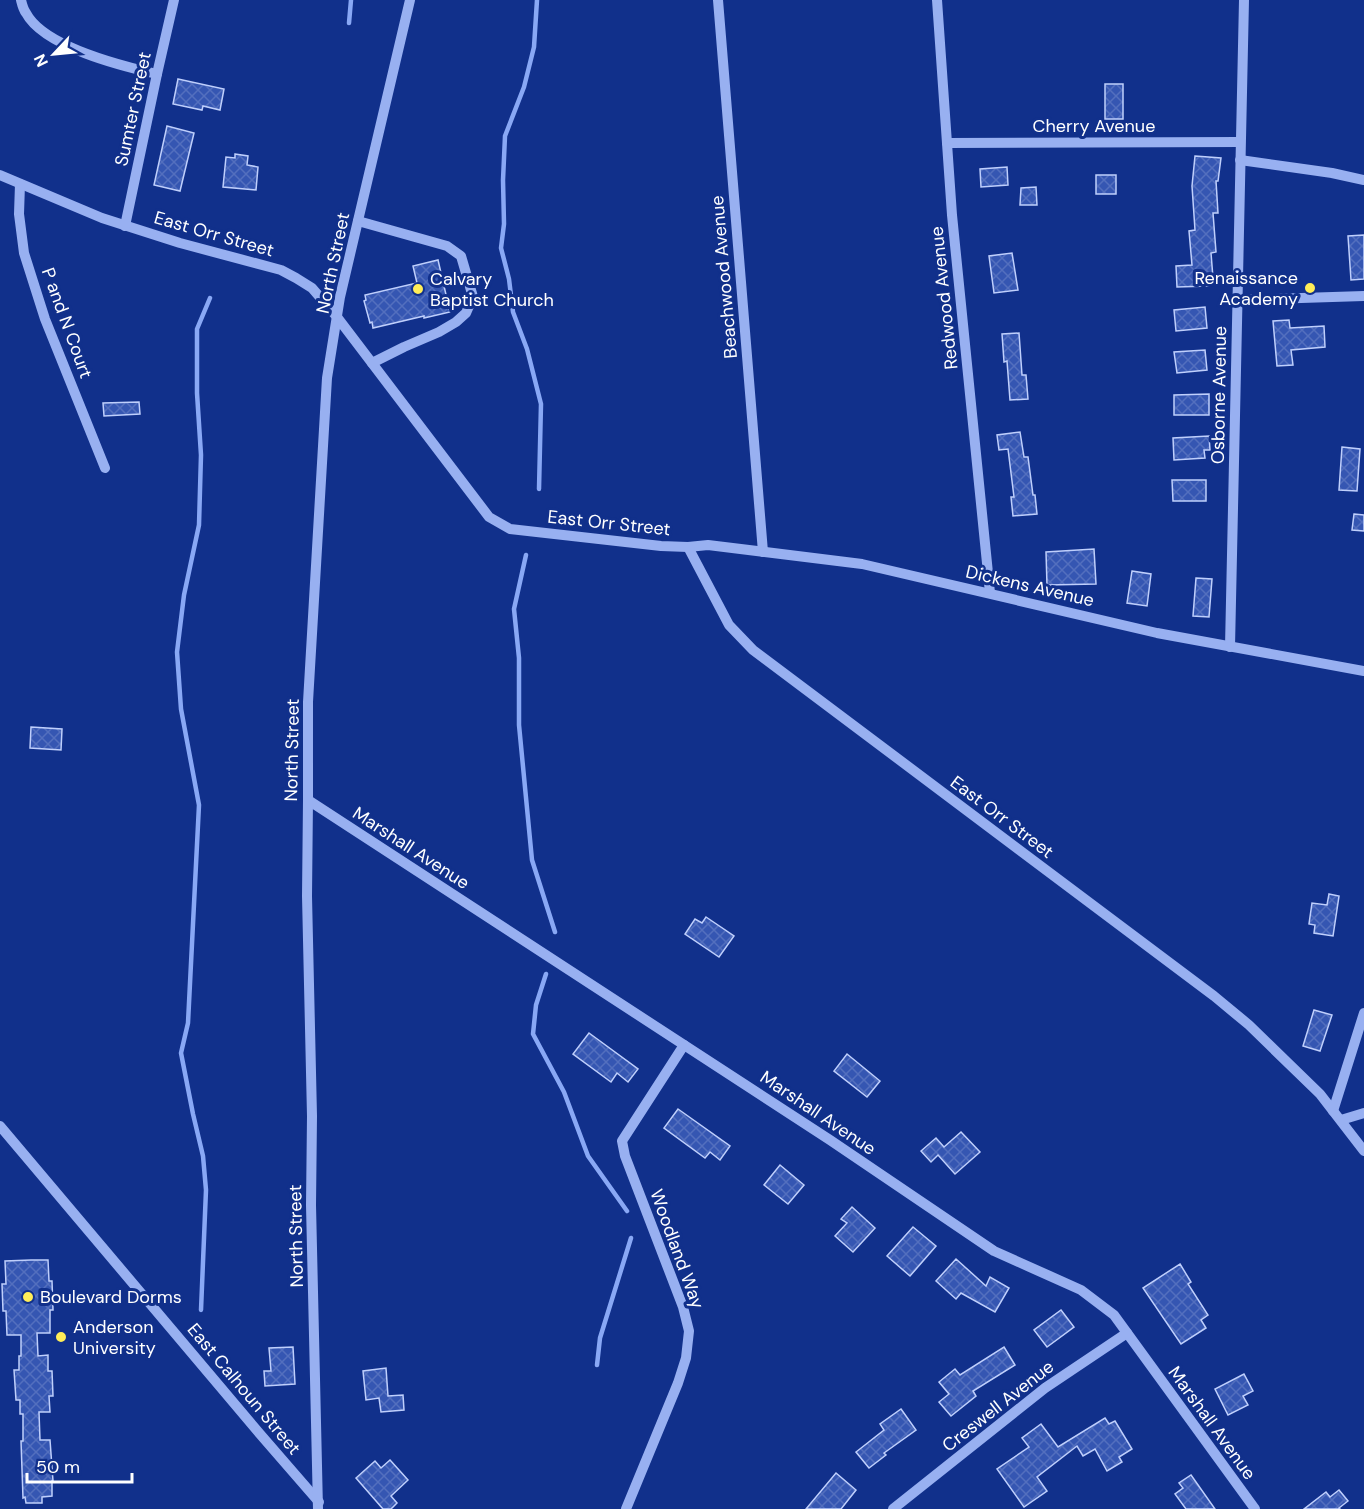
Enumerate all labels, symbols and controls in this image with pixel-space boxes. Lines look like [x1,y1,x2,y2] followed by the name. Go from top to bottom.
[24,24,84,84] north arrow
[109,50,157,168] street label: Sumter Street
[29,51,53,70] text: N
[1033,114,1155,138] street label: Cherry Avenue
[705,195,743,359] street label: Beachwood Avenue
[151,205,277,263] street label: East Orr Street
[311,210,355,316] street label: North Street
[925,225,963,371] street label: Redwood Avenue
[36,264,98,382] street label: P and N Court
[1194,266,1298,311] place label: Renaissance Academy
[430,267,554,312] place label: Calvary Baptist Church
[1303,281,1317,295] marker: Renaissance Academy
[411,282,425,296] marker: Calvary Baptist Church
[1206,326,1232,464] street label: Osborne Avenue
[546,505,672,541] street label: East Orr Street
[963,560,1097,612] street label: Dickens Avenue
[279,698,305,802] street label: North Street
[945,770,1059,864] street label: East Orr Street
[348,801,474,895] street label: Marshall Avenue
[755,1065,881,1161] street label: Marshall Avenue
[283,1184,309,1288] street label: North Street
[644,1186,710,1312] street label: Woodland Way
[40,1285,182,1309] place label: Boulevard Dorms
[21,1290,35,1304] marker: Boulevard Dorms
[73,1315,156,1360] place label: Anderson University
[182,1318,306,1460] street label: East Calhoun Street
[54,1330,68,1344] marker: Anderson University
[937,1355,1059,1457] street label: Creswell Avenue
[1163,1361,1261,1485] street label: Marshall Avenue
[27,1446,132,1484] scale bar
[36,1455,80,1479] text: 50 m

